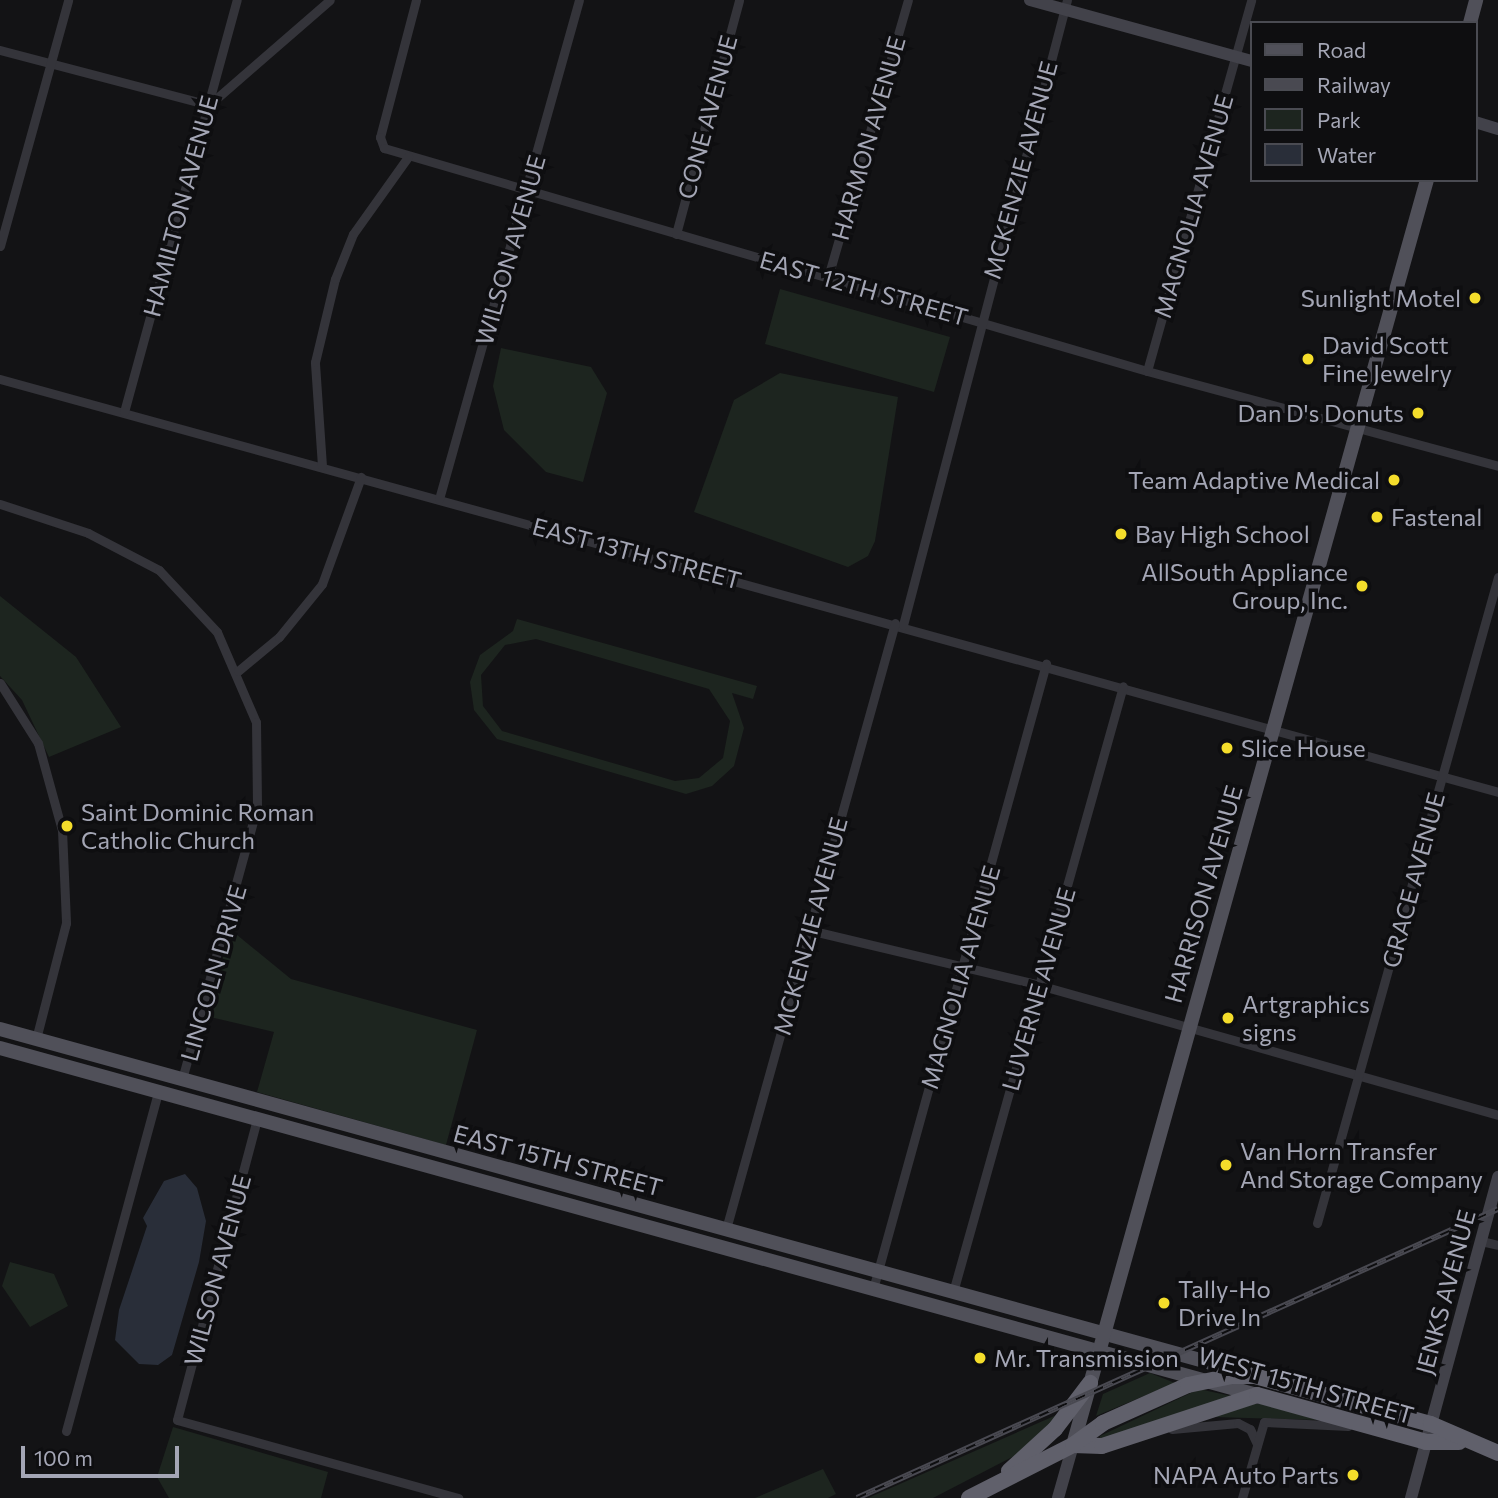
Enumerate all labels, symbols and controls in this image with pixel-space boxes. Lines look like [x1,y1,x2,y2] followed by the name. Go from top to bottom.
[1250,21,1477,182] legend
[671,32,743,202] street label: CONE AVENUE
[825,33,911,243] street label: HARMON AVENUE
[1317,37,1366,62] text: Road
[977,58,1063,282] street label: MCKENZIE AVENUE
[1317,72,1391,97] text: Railway
[1147,91,1239,321] street label: MAGNOLIA AVENUE
[137,92,223,320] street label: HAMILTON AVENUE
[1317,107,1361,132] text: Park
[1317,142,1376,167] text: Water
[469,151,551,349] street label: WILSON AVENUE
[757,244,971,332] street label: EAST 12TH STREET
[1301,284,1461,312] place label: Sunlight Motel
[1467,290,1483,306] marker: Sunlight Motel
[1322,331,1452,387] place label: David Scott Fine Jewelry
[1300,351,1316,367] marker: David Scott Fine Jewelry
[1237,399,1404,427] place label: Dan D's Donuts
[1410,405,1426,421] marker: Dan D's Donuts
[1128,466,1380,494] place label: Team Adaptive Medical
[1386,472,1402,488] marker: Team Adaptive Medical
[1391,503,1482,531] place label: Fastenal
[1369,509,1385,525] marker: Fastenal
[530,511,744,595] street label: EAST 13TH STREET
[1135,520,1310,548] place label: Bay High School
[1113,526,1129,542] marker: Bay High School
[1141,558,1348,614] place label: AllSouth Appliance Group, Inc.
[1354,578,1370,594] marker: AllSouth Appliance Group, Inc.
[1241,734,1366,762] place label: Slice House
[1219,740,1235,756] marker: Slice House
[1158,782,1248,1006] street label: HARRISON AVENUE
[1376,789,1450,971] street label: GRACE AVENUE
[81,798,314,854] place label: Saint Dominic Roman Catholic Church
[767,814,853,1038] street label: MCKENZIE AVENUE
[59,818,75,834] marker: Saint Dominic Roman Catholic Church
[914,862,1006,1092] street label: MAGNOLIA AVENUE
[174,881,252,1065] street label: LINCOLN DRIVE
[995,884,1081,1094] street label: LUVERNE AVENUE
[1242,990,1370,1046] place label: Artgraphics signs
[1220,1010,1236,1026] marker: Artgraphics signs
[450,1118,666,1202] street label: EAST 15TH STREET
[1240,1137,1483,1193] place label: Van Horn Transfer And Storage Company
[1218,1157,1234,1173] marker: Van Horn Transfer And Storage Company
[178,1171,256,1369] street label: WILSON AVENUE
[1409,1206,1481,1378] street label: JENKS AVENUE
[1178,1275,1271,1331] place label: Tally-Ho Drive In
[1156,1295,1172,1311] marker: Tally-Ho Drive In
[1195,1340,1417,1430] street label: WEST 15TH STREET
[994,1344,1179,1372] place label: Mr. Transmission
[972,1350,988,1366] marker: Mr. Transmission
[24,1432,182,1476] scale bar
[34,1445,93,1470] text: 100 m
[1153,1461,1339,1489] place label: NAPA Auto Parts
[1345,1467,1361,1483] marker: NAPA Auto Parts

